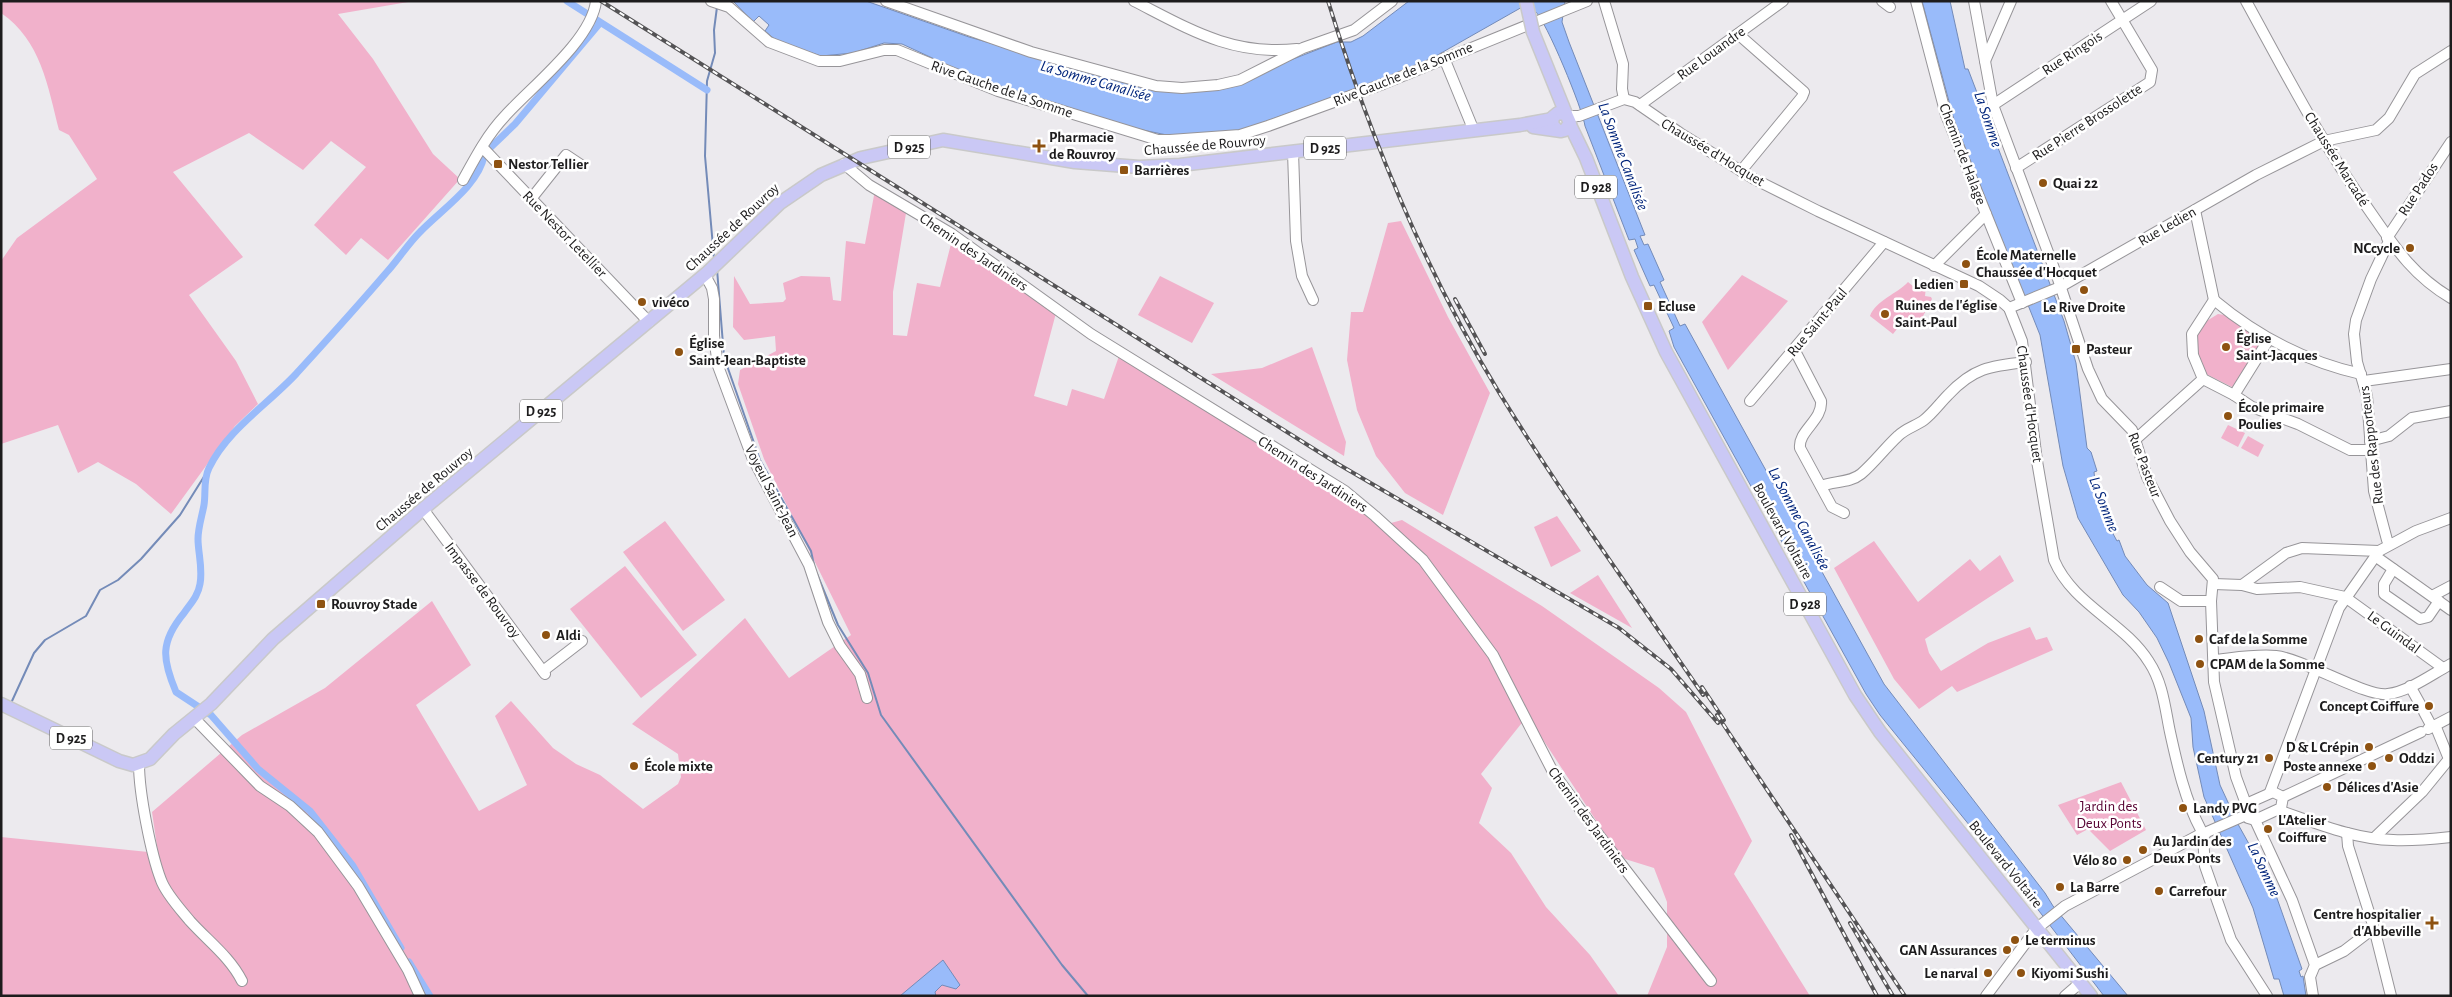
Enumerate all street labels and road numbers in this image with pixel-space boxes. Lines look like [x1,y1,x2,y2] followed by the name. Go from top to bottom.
[1674,24,1748,83] street label: Rue Louandre
[2039,28,2105,78] street label: Rue Ringois
[1331,40,1475,109] street label: Rive Gauche de la Somme
[929,58,1075,121] street label: Rive Gauche de la Somme
[2030,81,2145,164] street label: Rue Pierre Brossolette
[1936,101,1989,207] street label: Chemin de Halage
[2302,109,2372,209] street label: Chaussée Marcadé
[1658,116,1767,189] street label: Chaussée d'Hocquet
[1144,133,1267,158] street label: Chaussée de Rouvroy
[888,136,930,158] road number: D 925
[1304,136,1346,160] road number: D 925
[2396,160,2441,219] street label: Rue Pados
[1575,176,1617,198] road number: D 928
[683,180,783,274] street label: Chaussée de Rouvroy
[520,188,610,281] street label: Rue Nestor Letellier
[2136,204,2199,249] street label: Rue Ledien
[917,211,1031,294] street label: Chemin des Jardiniers
[1784,285,1850,360] street label: Rue Saint-Paul
[2014,345,2045,464] street label: Chaussée d'Hocquet
[2357,385,2386,505] street label: Rue des Rapporteurs
[520,400,562,422] road number: D 925
[2125,430,2164,500] street label: Rue Pasteur
[1255,434,1370,515] street label: Chemin des Jardiniers
[742,443,801,540] street label: Voyeul Saint-Jean
[373,444,476,534] street label: Chaussée de Rouvroy
[1750,481,1815,582] street label: Boulevard Voltaire
[442,540,524,641] street label: Impasse de Rouvroy
[1784,592,1826,616] road number: D 928
[2364,608,2423,657] street label: Le Guindal
[50,726,92,750] road number: D 925
[1545,764,1632,876] street label: Chemin des Jardiniers
[1966,818,2045,911] street label: Boulevard Voltaire

